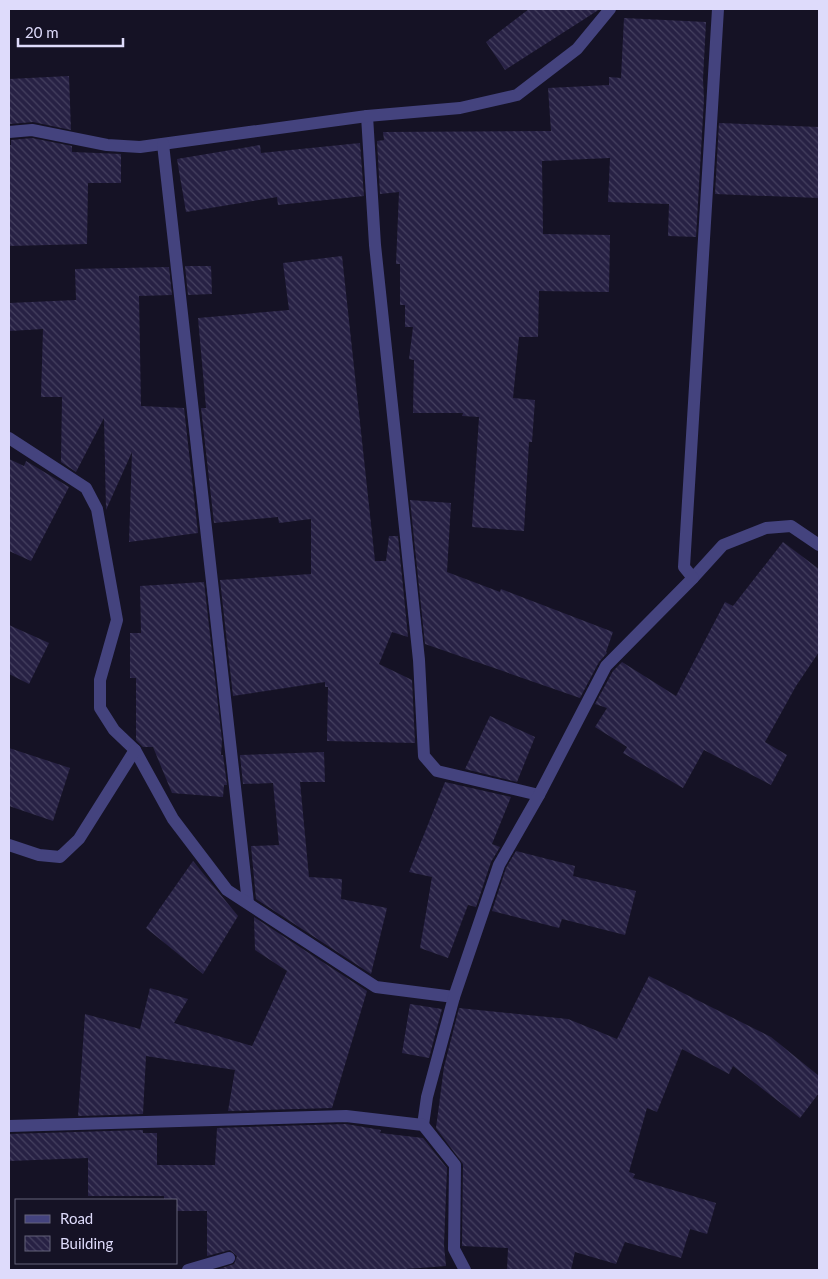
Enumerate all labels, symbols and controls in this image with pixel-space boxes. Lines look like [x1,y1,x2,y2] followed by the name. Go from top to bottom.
[18,15,122,47] scale bar
[25,23,59,41] text: 20 m
[15,1199,178,1264] legend
[60,1209,93,1227] text: Road
[60,1234,113,1252] text: Building

